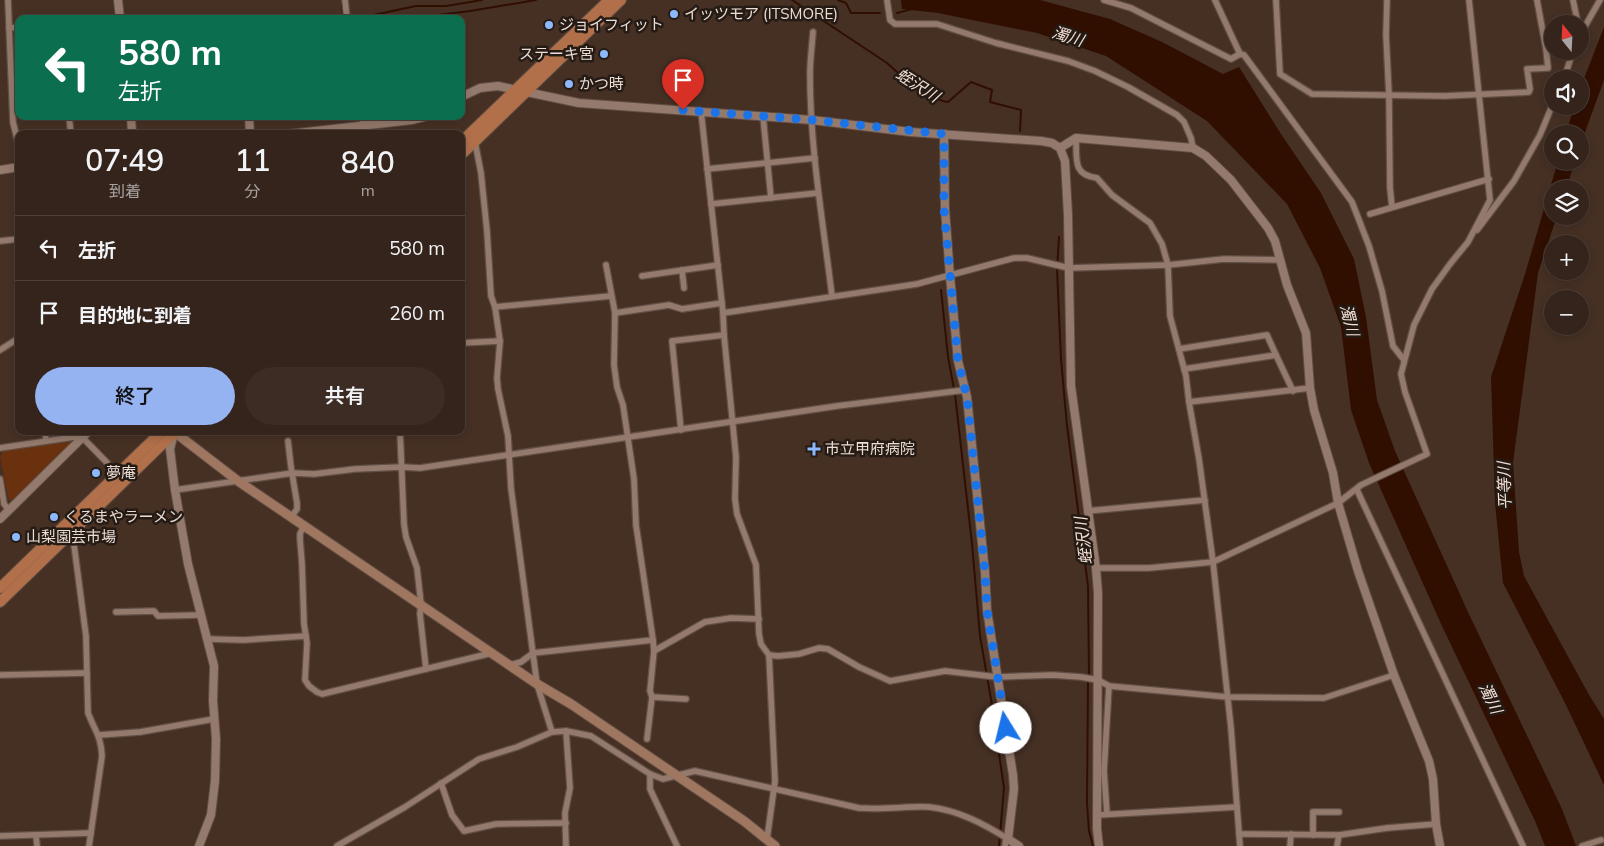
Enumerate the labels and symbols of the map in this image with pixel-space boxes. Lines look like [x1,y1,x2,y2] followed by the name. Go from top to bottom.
[684,4,838,23] place label: イッツモア (ITSMORE)
[668,8,680,20] marker: イッツモア (ITSMORE)
[559,15,664,34] place label: ジョイフィット
[1544,15,1589,60] north arrow
[543,19,555,31] marker: ジョイフィット
[1050,22,1088,51] water label: 濁川
[519,44,594,63] place label: ステーキ宮
[598,48,610,60] marker: ステーキ宮
[662,59,704,110] pin
[892,64,945,107] water label: 蛭沢川
[579,74,624,93] place label: かつ時
[563,78,575,90] marker: かつ時
[1336,302,1364,340] water label: 濁川
[825,439,915,458] place label: 市立甲府病院
[807,442,821,456] marker: 市立甲府病院
[1493,460,1515,510] water label: 平等川
[106,463,136,482] place label: 夢庵
[90,467,102,479] marker: 夢庵
[64,507,183,526] place label: くるまやラーメン
[48,511,60,523] marker: くるまやラーメン
[1070,514,1096,566] water label: 蛭沢川
[26,527,116,546] place label: 山梨園芸市場
[10,531,22,543] marker: 山梨園芸市場
[1475,679,1508,719] water label: 濁川
[979,701,1031,753] position arrow

